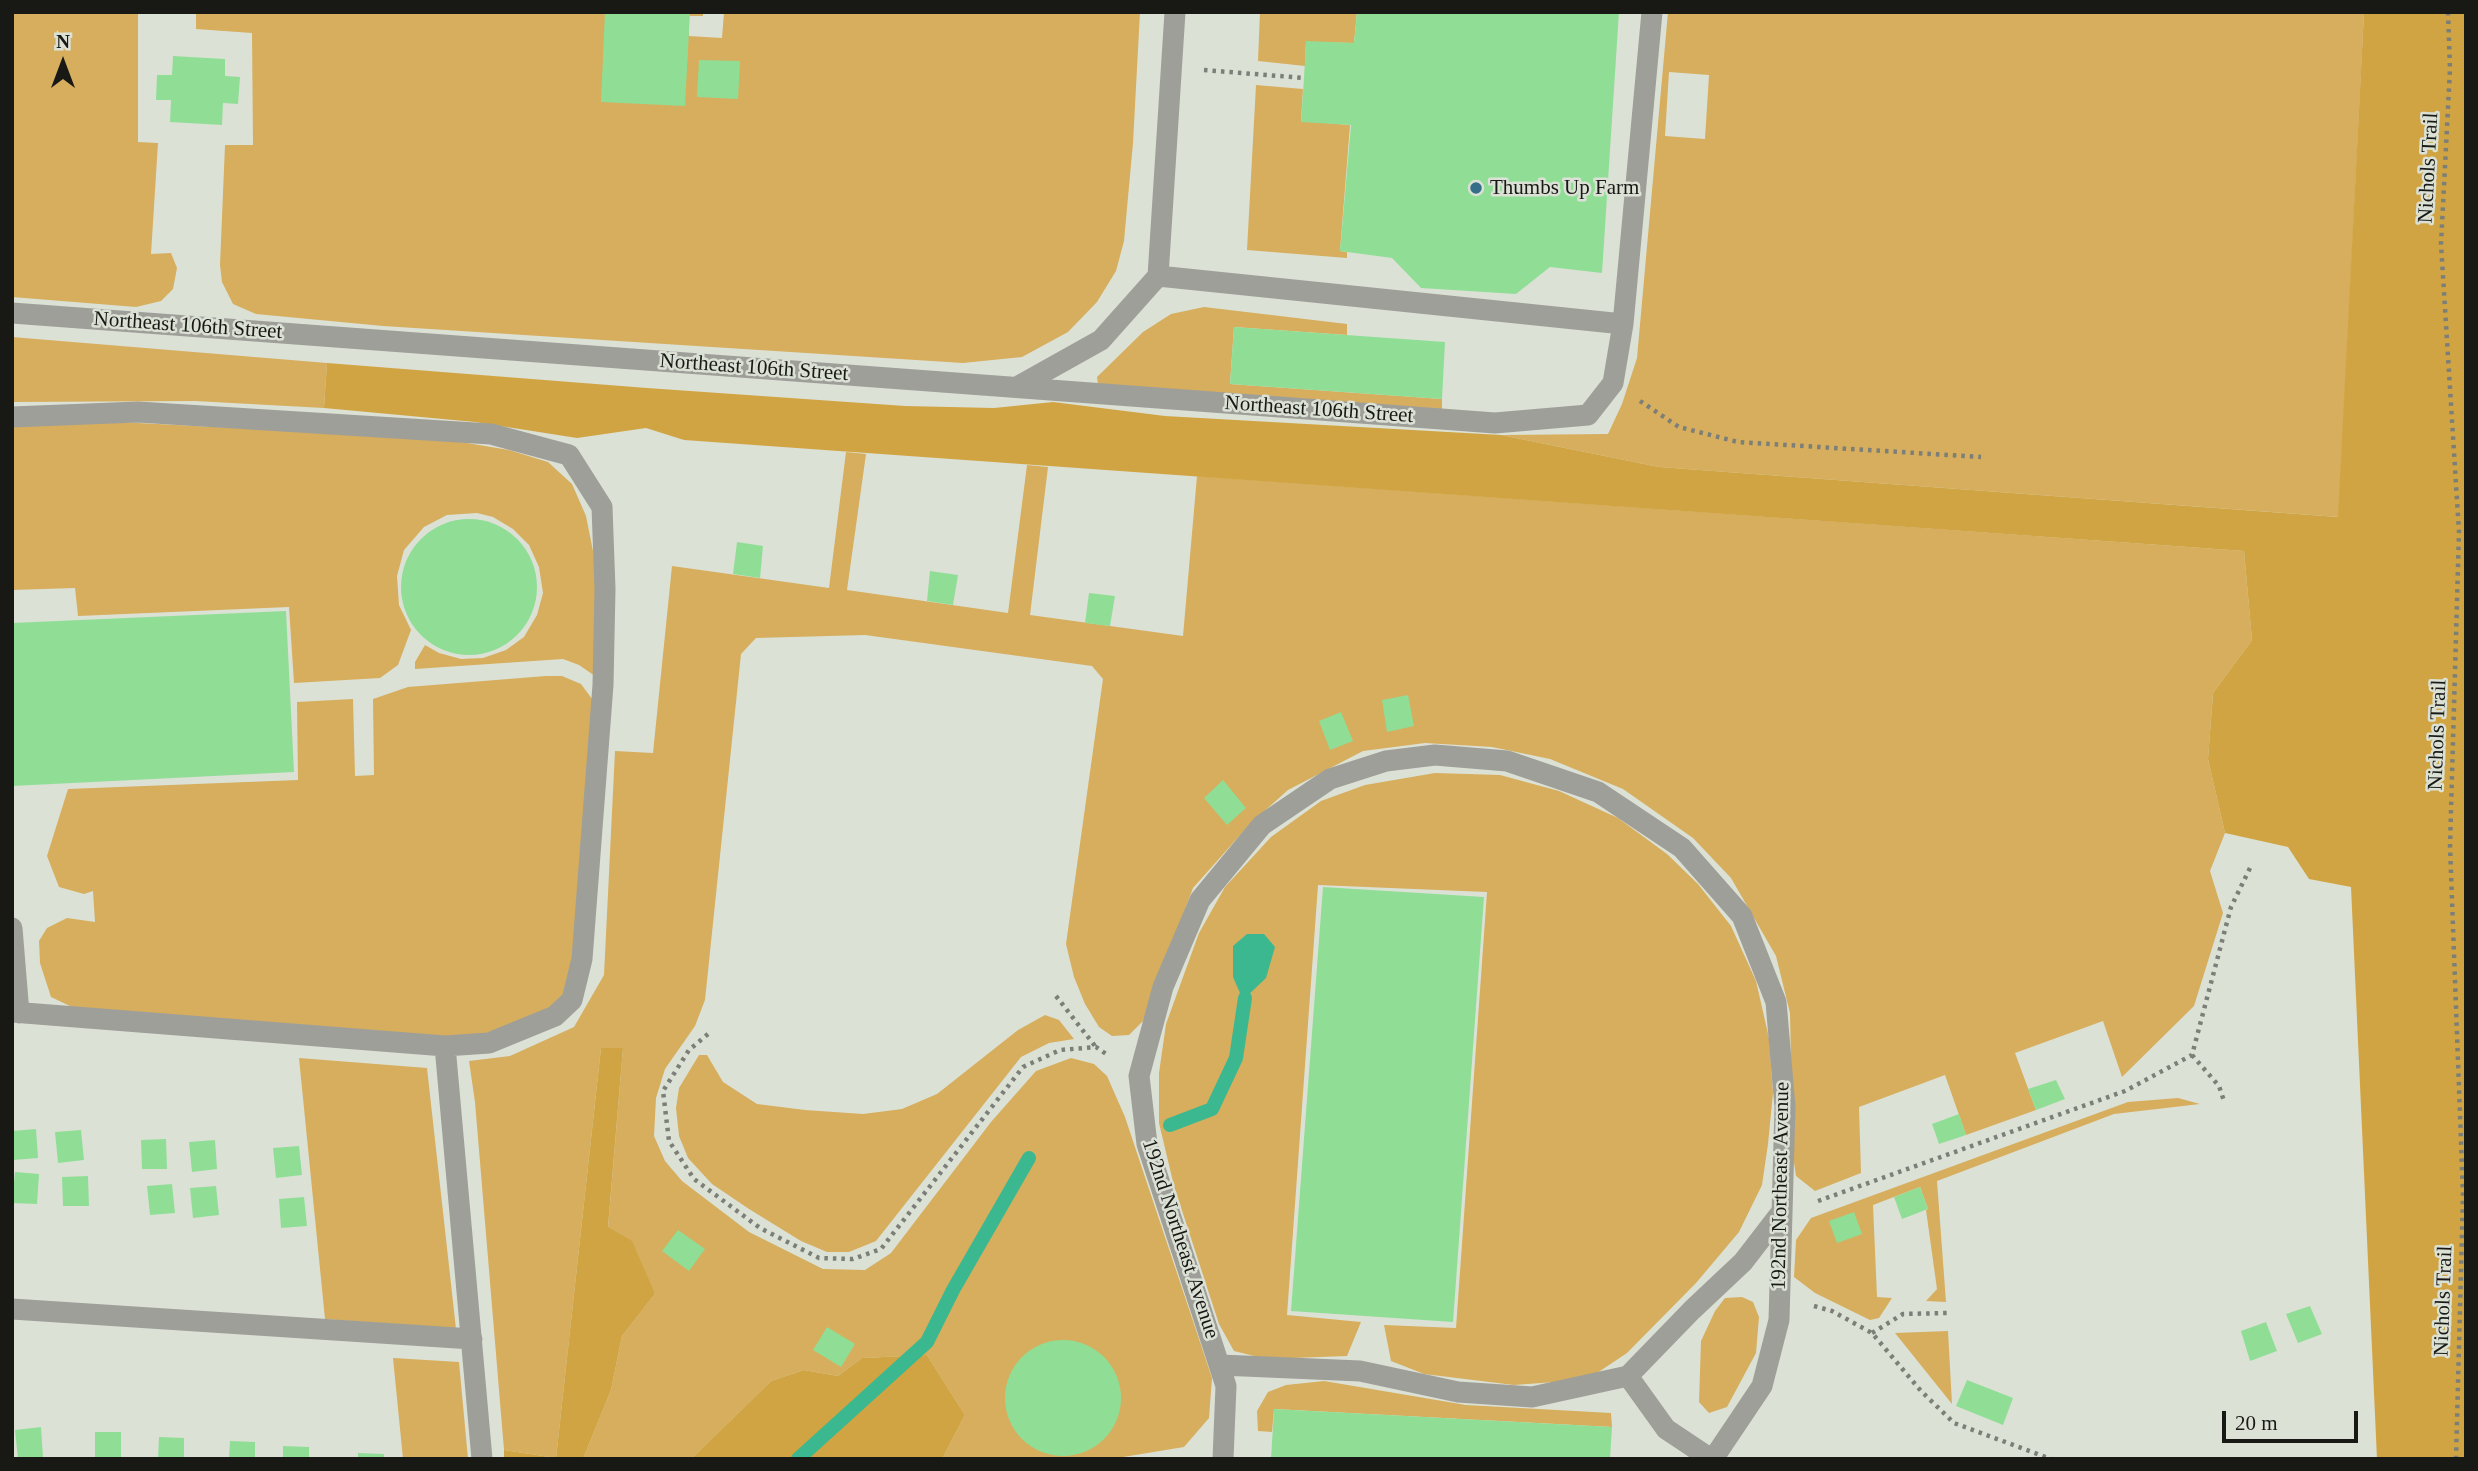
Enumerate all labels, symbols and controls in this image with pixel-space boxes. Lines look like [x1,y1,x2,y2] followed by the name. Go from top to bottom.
[28,28,98,98] north arrow
[56,31,70,52] text: N
[2414,112,2444,224] street label: Nichols Trail
[1490,175,1639,201] place label: Thumbs Up Farm
[1468,180,1484,196] marker: Thumbs Up Farm
[93,307,283,345] street label: Northeast 106th Street
[659,349,849,387] street label: Northeast 106th Street
[1224,391,1414,429] street label: Northeast 106th Street
[2423,679,2453,791] street label: Nichols Trail
[1767,1082,1795,1290] street label: 192nd Northeast Avenue
[1136,1136,1224,1342] street label: 192nd Northeast Avenue
[2429,1245,2459,1357] street label: Nichols Trail
[2226,1398,2362,1442] scale bar
[2235,1411,2278,1435] text: 20 m

